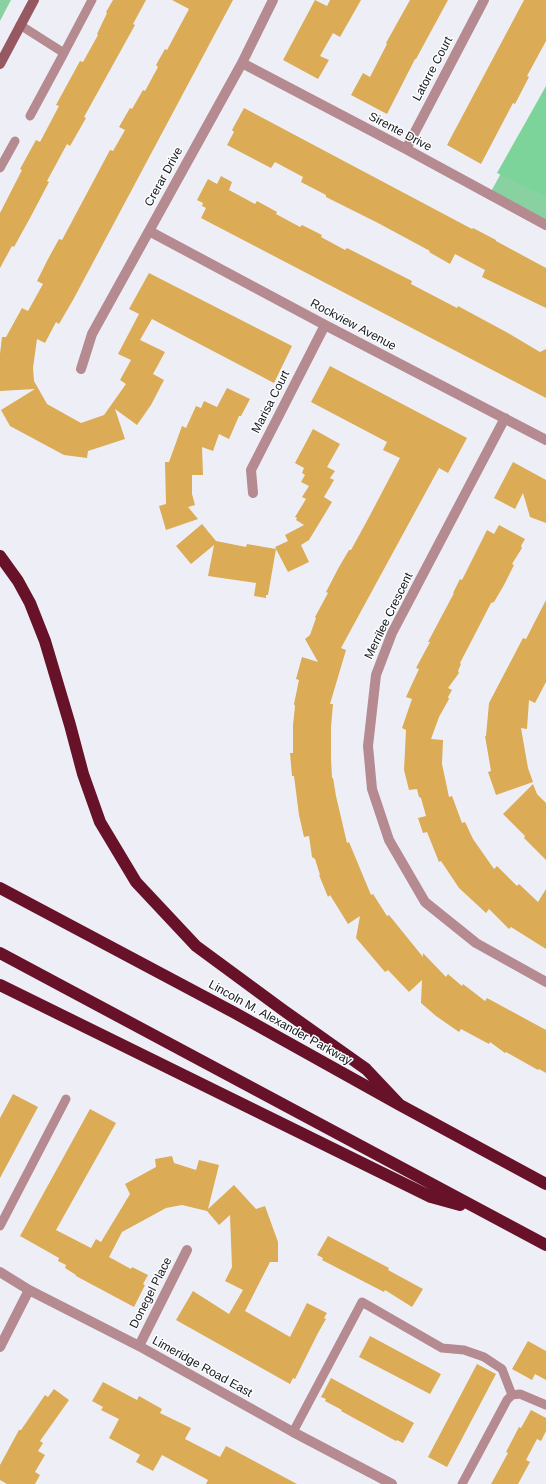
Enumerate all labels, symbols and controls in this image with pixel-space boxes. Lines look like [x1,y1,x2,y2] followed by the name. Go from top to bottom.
[410,34,456,104] street label: Latorre Court
[366,109,434,155] street label: Sirente Drive
[142,145,186,209] street label: Crerar Drive
[308,296,398,354] street label: Rockview Avenue
[249,368,293,436] street label: Marisa Court
[362,570,416,662] street label: Merrilee Crescent
[206,978,354,1068] street label: Lincoln M. Alexander Parkway
[127,1255,175,1331] street label: Donegel Place
[150,1334,254,1400] street label: Limeridge Road East

